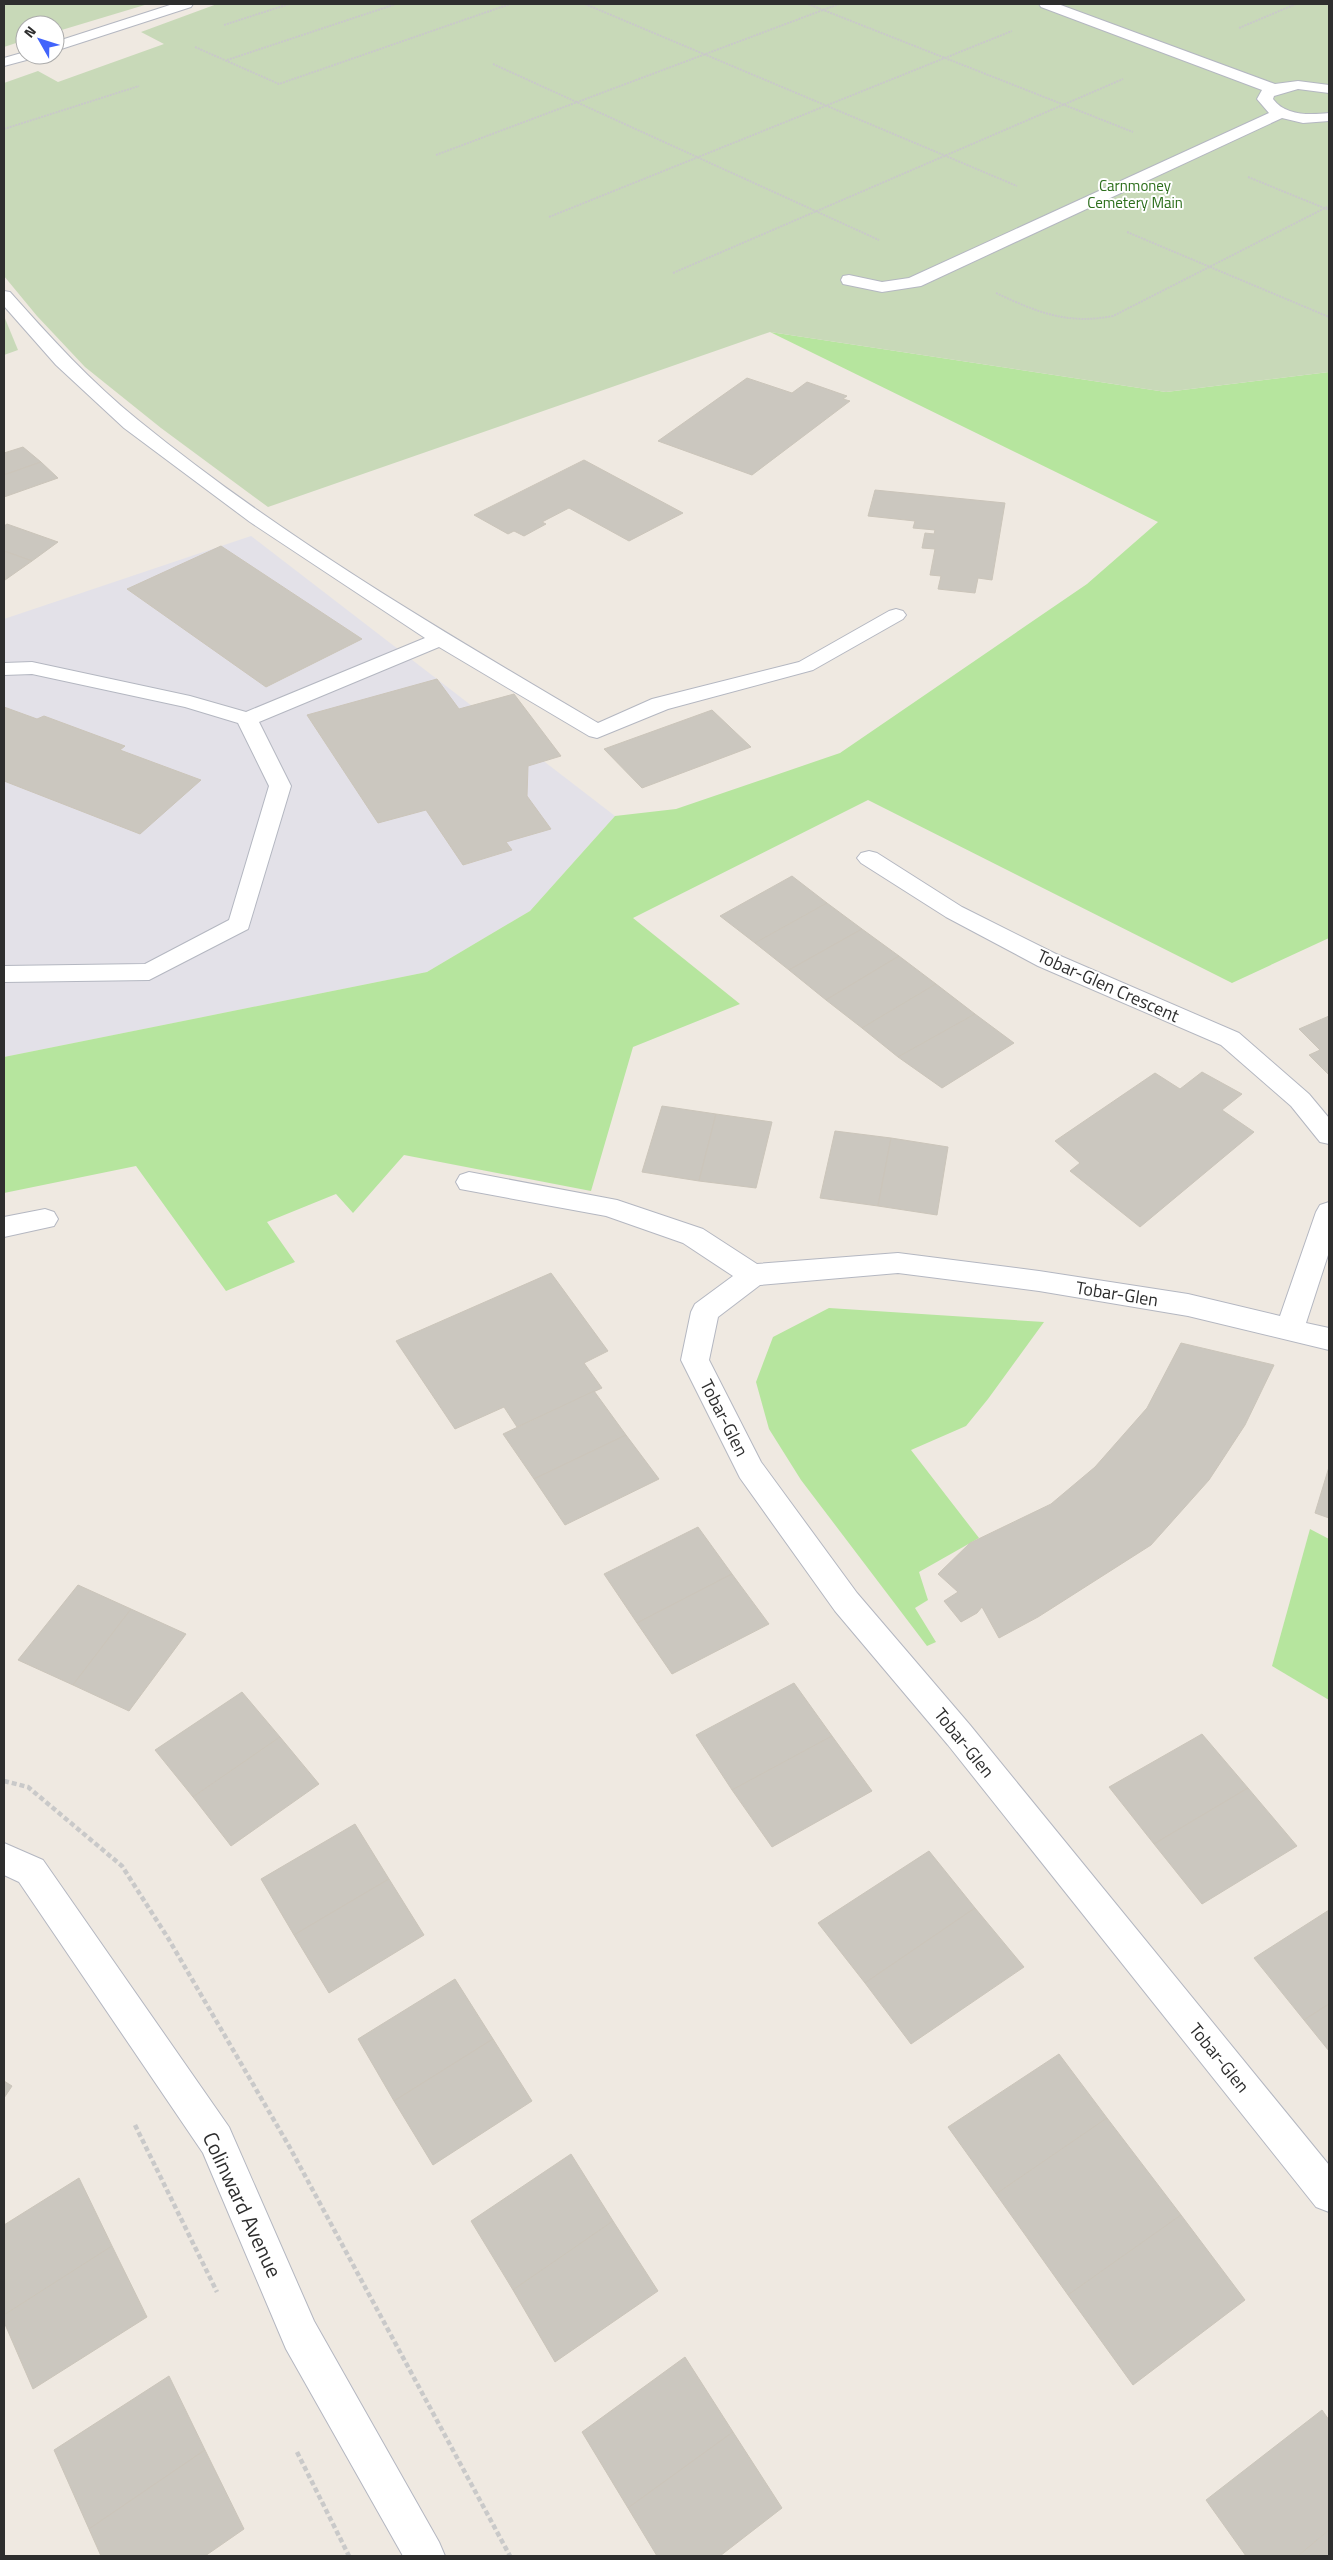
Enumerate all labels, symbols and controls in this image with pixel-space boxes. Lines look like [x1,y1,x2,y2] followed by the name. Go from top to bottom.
[15,15,65,65] north arrow
[18,21,41,42] text: N
[1087,174,1183,214] park label: Carnmoney Cemetery Main
[1033,942,1184,1029] street label: Tobar-Glen Crescent
[1074,1274,1160,1313] street label: Tobar-Glen
[694,1375,755,1461] street label: Tobar-Glen
[928,1702,1001,1783] street label: Tobar-Glen
[1183,2017,1256,2098] street label: Tobar-Glen
[195,2126,291,2283] street label: Colinward Avenue

